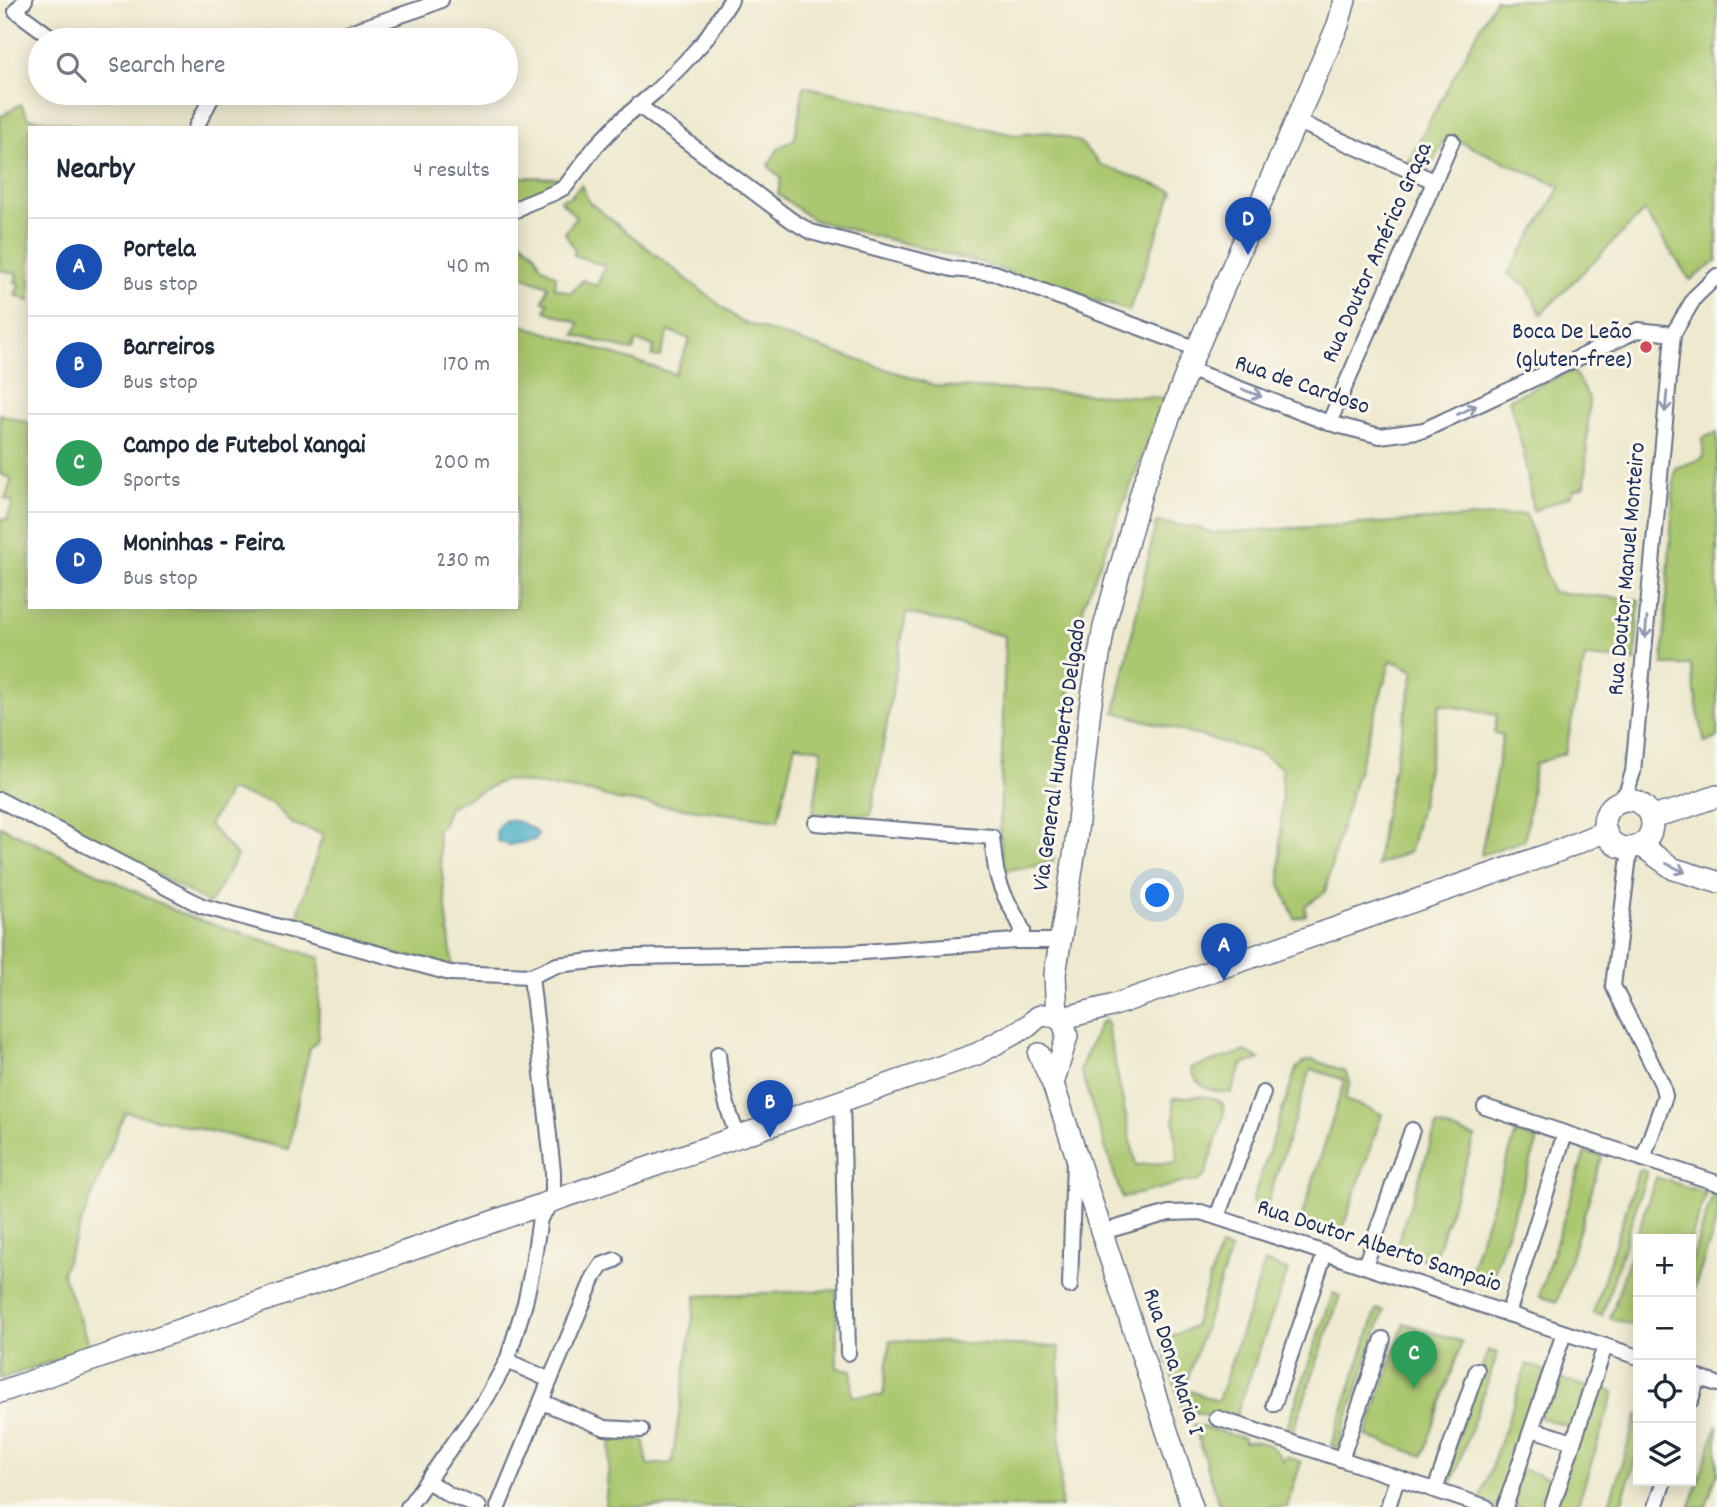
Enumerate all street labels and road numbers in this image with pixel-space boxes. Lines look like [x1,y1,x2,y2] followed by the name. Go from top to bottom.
[1314,137,1442,369] street label: Rua Doutor Américo Graça
[1230,347,1374,425] street label: Rua de Cardoso
[1600,441,1656,697] street label: Rua Doutor Manuel Monteiro
[1025,617,1097,893] street label: Via General Humberto Delgado
[1252,1191,1506,1303] street label: Rua Doutor Alberto Sampaio
[1132,1284,1212,1440] street label: Rua Dona Maria I

